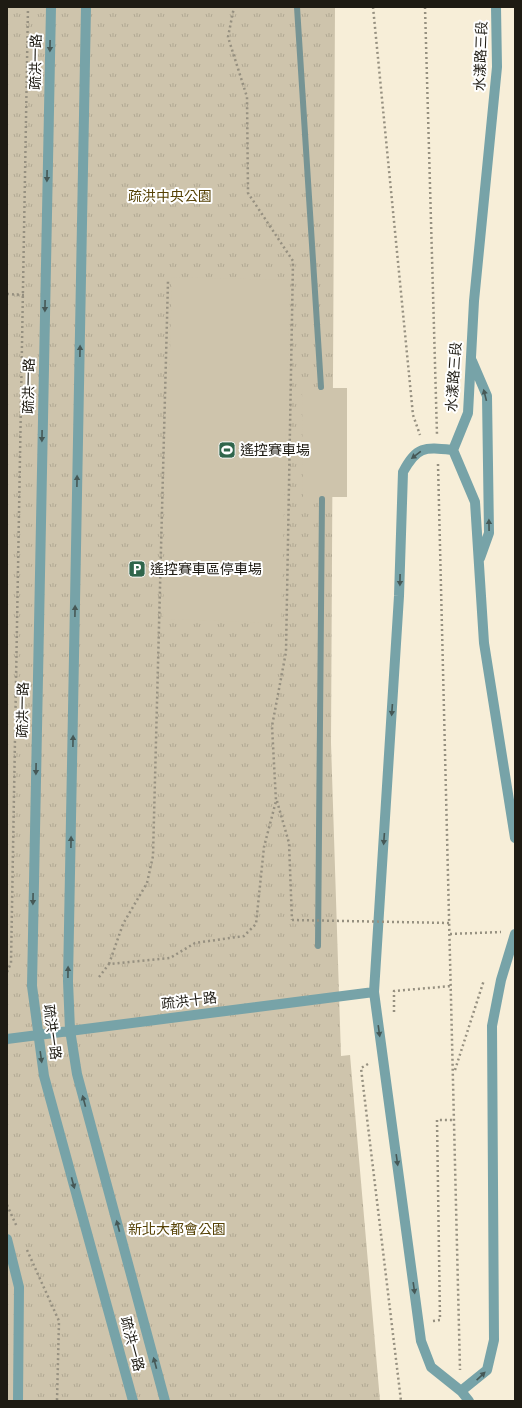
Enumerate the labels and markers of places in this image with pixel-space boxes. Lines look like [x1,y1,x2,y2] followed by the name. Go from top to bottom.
[217,440,237,460] sports icon: 遙控賽車場
[240,442,310,459] place label: 遙控賽車場
[127,559,147,579] parking icon: 遙控賽車區停車場
[150,561,262,578] place label: 遙控賽車區停車場

